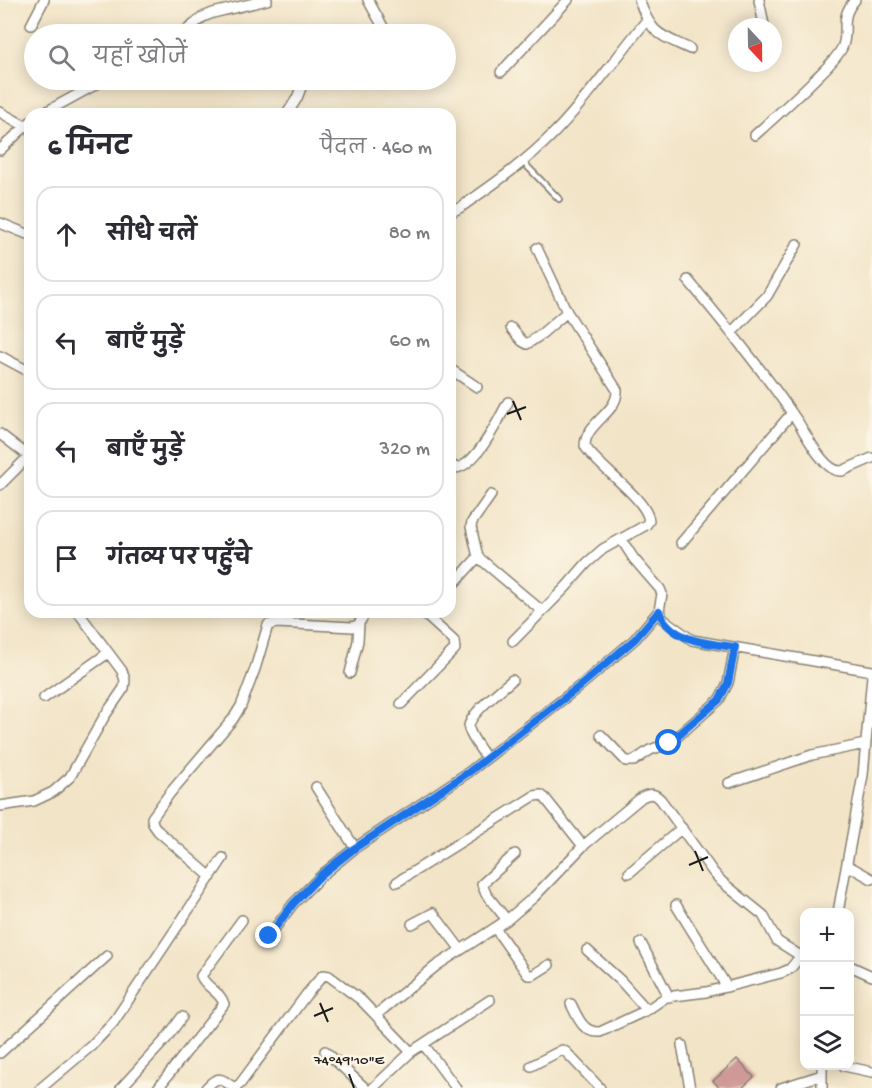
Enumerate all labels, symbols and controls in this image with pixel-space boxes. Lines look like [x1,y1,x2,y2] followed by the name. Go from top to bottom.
[728,18,782,72] north arrow
[24,24,456,90] search box
[45,41,78,74] icon: search
[93,46,187,72] text: यहाँ खोजें
[48,134,130,165] text: 6 मिनट
[320,138,432,161] text: पैदल · 460 m
[50,218,83,251] icon: ahead
[107,223,197,249] text: सीधे चलें
[389,223,430,246] text: 80 m
[50,326,83,359] icon: left
[107,331,184,357] text: बाएँ मुड़ें
[390,331,430,354] text: 60 m
[50,434,83,467] icon: left
[107,439,184,465] text: बाएँ मुड़ें
[380,439,430,462] text: 320 m
[50,542,83,575] icon: arrive
[107,547,251,573] text: गंतव्य पर पहुँचे
[655,729,681,755] route start
[800,908,854,1070] map controls
[800,908,854,962] button: +
[255,922,281,948] route end
[800,962,854,1016] button: −
[800,1016,854,1070] button: layers
[313,1052,385,1070] text: 74°49'10"E

